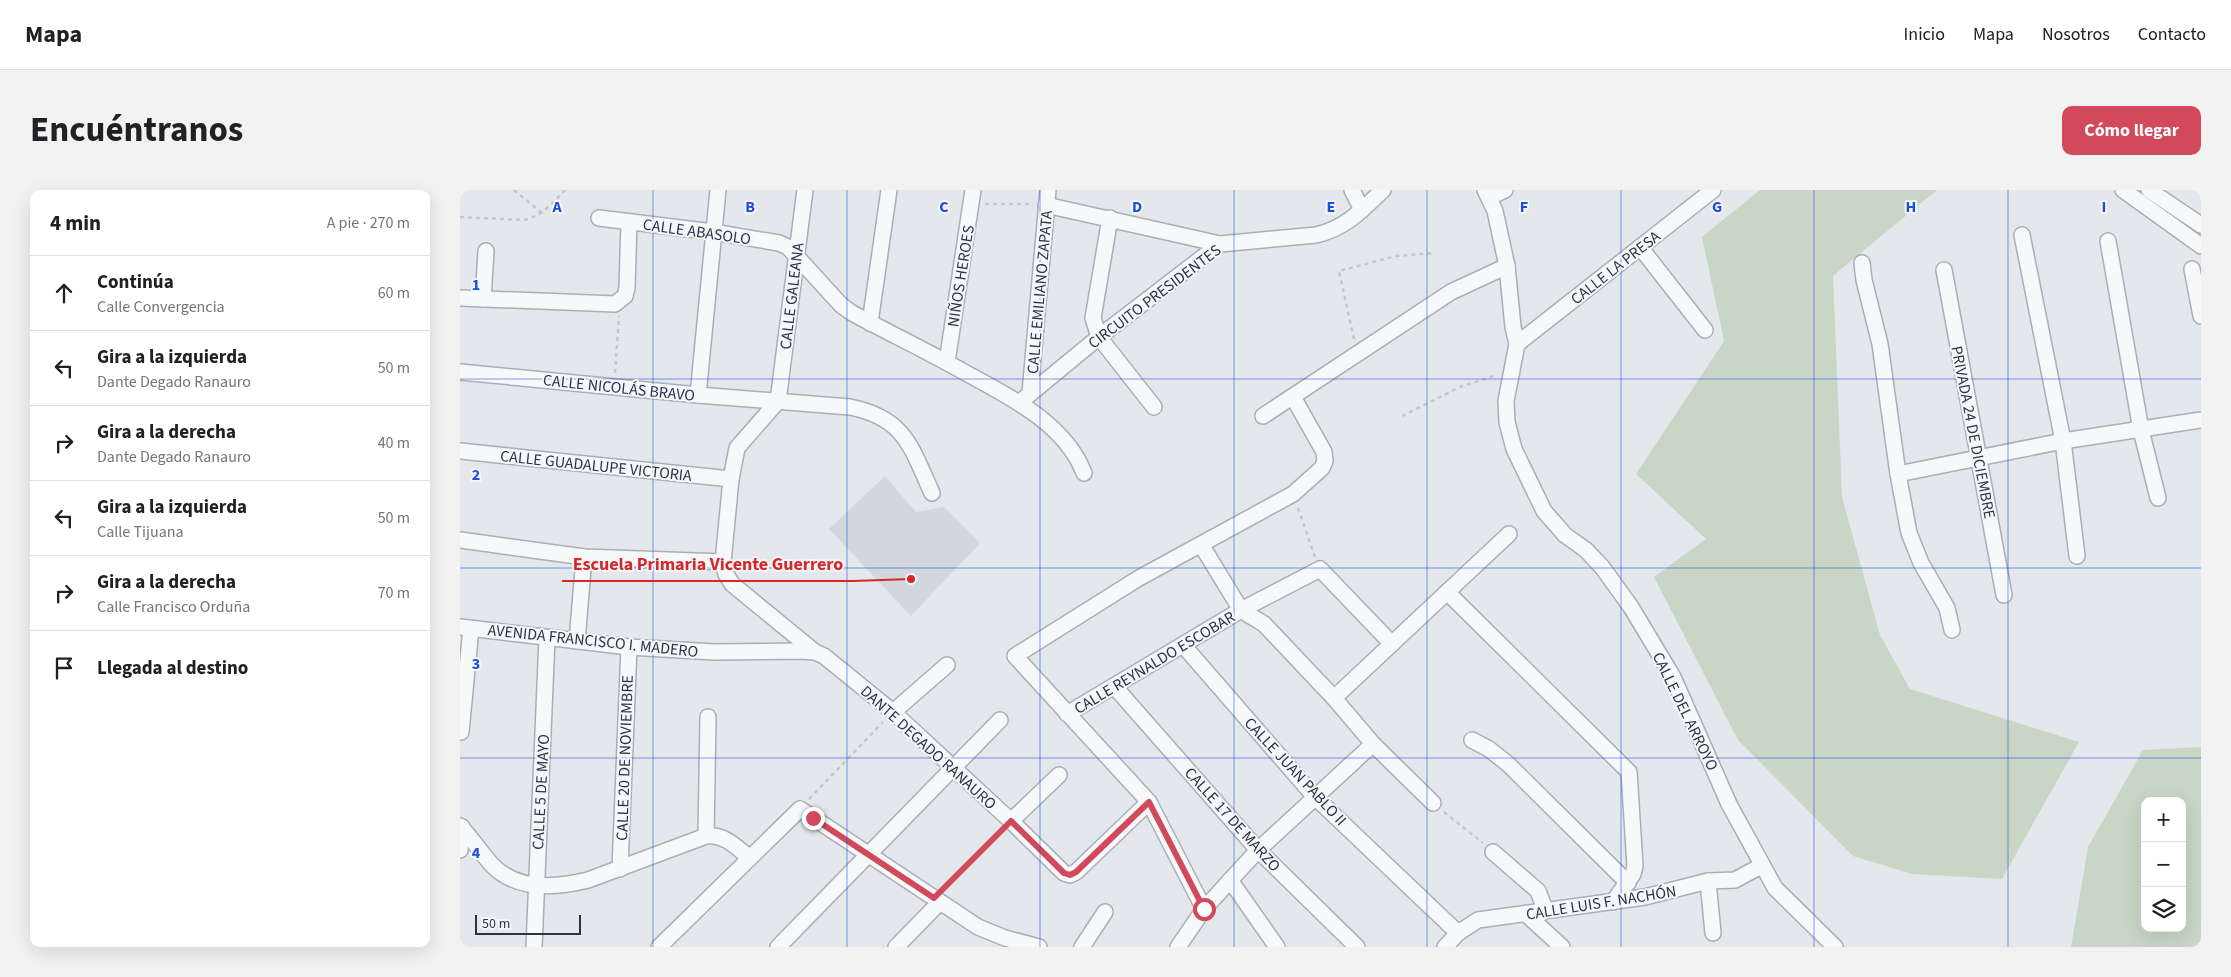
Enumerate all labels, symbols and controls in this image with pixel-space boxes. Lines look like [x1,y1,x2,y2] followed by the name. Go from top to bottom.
[25,17,82,52] text: Mapa
[1904,22,1945,47] text: Inicio
[1973,22,2014,47] text: Mapa
[2042,22,2110,47] text: Nosotros
[2138,22,2206,47] text: Contacto
[30,105,243,155] text: Encuéntranos
[2062,106,2201,155] button: Cómo llegar
[551,196,562,218] text: A
[745,196,755,218] text: B
[939,196,949,218] text: C
[1132,196,1142,218] text: D
[1327,196,1335,218] text: E
[1520,196,1528,218] text: F
[1712,196,1722,218] text: G
[1906,196,1916,218] text: H
[2102,196,2106,218] text: I
[50,208,101,238] text: 4 min
[1022,209,1058,375] street label: CALLE EMILIANO ZAPATA
[327,212,410,234] text: A pie · 270 m
[641,214,752,250] street label: CALLE ABASOLO
[942,224,980,329] street label: NIÑOS HEROES
[1566,226,1665,310] street label: CALLE LA PRESA
[1084,239,1226,354] street label: CIRCUITO PRESIDENTES
[775,241,809,351] street label: CALLE GALEANA
[97,269,174,296] text: Continúa
[472,274,480,296] text: 1
[50,279,78,307] icon: ahead
[378,282,410,304] text: 60 m
[97,296,225,318] text: Calle Convergencia
[97,344,247,371] text: Gira a la izquierda
[1945,344,2001,520] street label: PRIVADA 24 DE DICIEMBRE
[50,354,78,382] icon: left
[378,357,410,379] text: 50 m
[542,369,696,407] street label: CALLE NICOLÁS BRAVO
[97,371,251,393] text: Dante Degado Ranauro
[97,419,236,446] text: Gira a la derecha
[50,429,78,457] icon: right
[378,432,410,454] text: 40 m
[499,445,693,487] street label: CALLE GUADALUPE VICTORIA
[97,446,251,468] text: Dante Degado Ranauro
[472,464,480,486] text: 2
[97,494,247,521] text: Gira a la izquierda
[50,504,78,532] icon: left
[378,507,410,529] text: 50 m
[97,521,184,543] text: Calle Tijuana
[562,548,853,581] callout: Escuela Primaria Vicente Guerrero
[573,552,843,577] text: Escuela Primaria Vicente Guerrero
[97,569,236,596] text: Gira a la derecha
[50,579,78,607] icon: right
[378,582,410,604] text: 70 m
[97,596,250,618] text: Calle Francisco Orduña
[1070,606,1239,720] street label: CALLE REYNALDO ESCOBAR
[487,619,699,663] street label: AVENIDA FRANCISCO I. MADERO
[1647,648,1723,774] street label: CALLE DEL ARROYO
[472,653,480,675] text: 3
[50,654,78,682] icon: arrive
[97,655,248,682] text: Llegada al destino
[611,675,639,841] street label: CALLE 20 DE NOVIEMBRE
[856,681,1001,815] street label: DANTE DEGADO RANAURO
[1239,713,1351,831] street label: CALLE JUAN PABLO II
[527,734,555,850] street label: CALLE 5 DE MAYO
[1179,763,1285,877] street label: CALLE 17 DE MARZO
[2141,797,2186,932] map controls
[2141,797,2186,842] button: +
[802,807,825,830] route end
[472,842,481,864] text: 4
[2141,842,2186,887] button: −
[1524,880,1678,926] street label: CALLE LUIS F. NACHÓN
[2141,887,2186,932] button: layers
[1193,898,1216,921] route start
[475,912,581,935] scale bar
[482,914,510,934] text: 50 m

